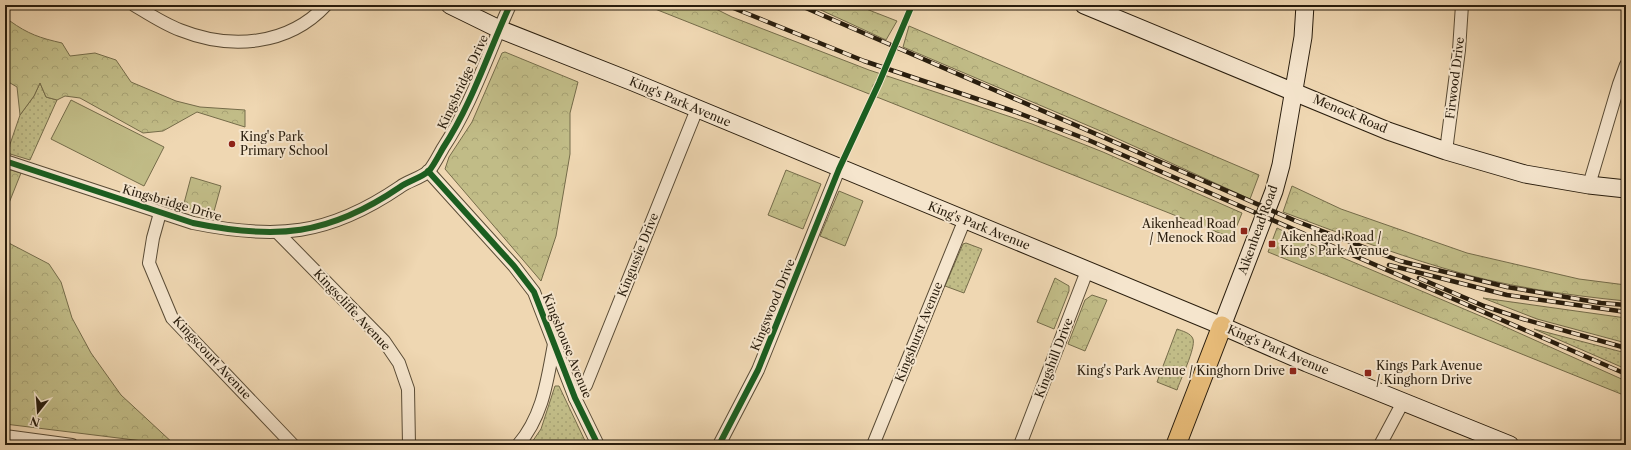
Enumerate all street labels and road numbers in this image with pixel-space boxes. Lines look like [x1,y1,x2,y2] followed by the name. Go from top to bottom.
[434,32,491,131] street label: Kingsbridge Drive
[1442,36,1467,120] street label: Firwood Drive
[627,73,734,130] street label: King's Park Avenue
[1311,91,1390,136] street label: Menock Road
[121,181,224,224] street label: Kingsbridge Drive
[1234,182,1281,277] street label: Aikenhead Road
[926,198,1033,253] street label: King's Park Avenue
[614,210,661,299] street label: Kingussie Drive
[747,256,798,353] street label: Kingswood Drive
[311,266,394,354] street label: Kingscliffe Avenue
[892,279,946,384] street label: Kingshurst Avenue
[540,291,595,401] street label: Kingshouse Avenue
[170,313,255,402] street label: Kingscourt Avenue
[1031,315,1076,400] street label: Kingshill Drive
[1225,321,1332,378] street label: King's Park Avenue

